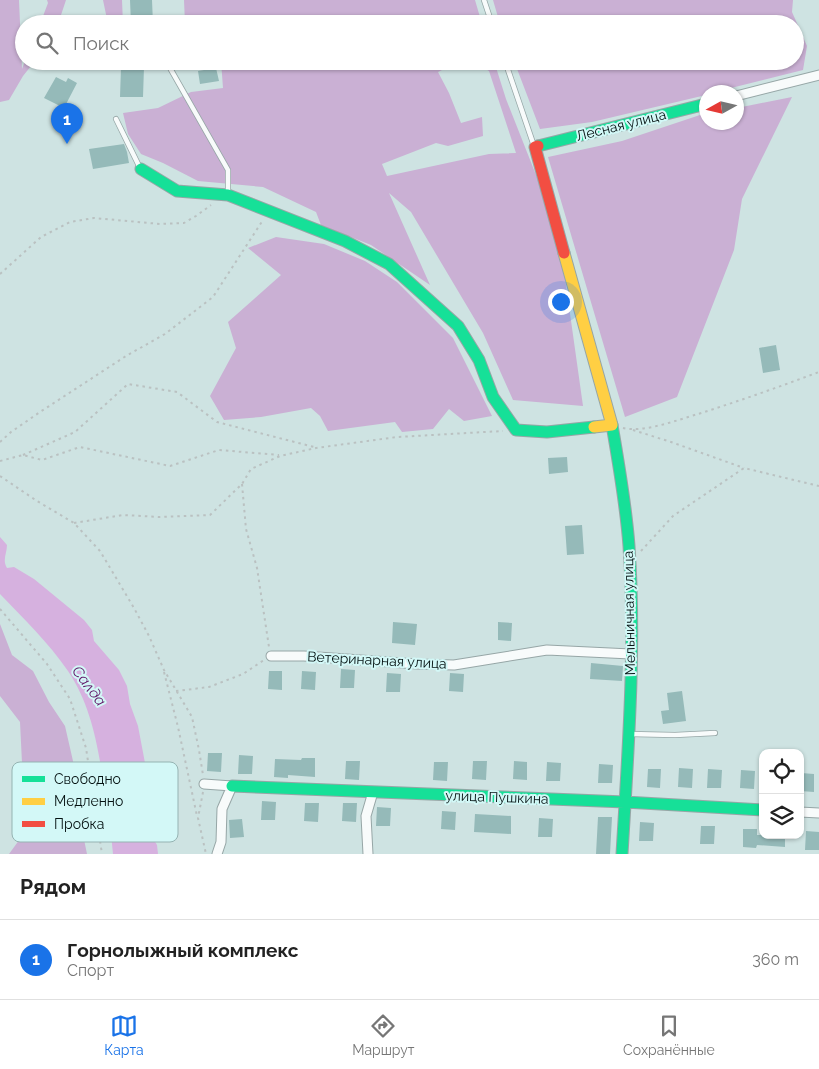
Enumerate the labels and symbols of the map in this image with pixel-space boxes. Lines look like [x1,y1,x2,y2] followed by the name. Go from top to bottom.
[699,85,744,130] north arrow
[51,103,83,144] pin: 1
[574,106,668,144] street label: Лесная улица
[548,289,574,315] your location
[620,551,638,675] street label: Мельничная улица
[307,648,447,672] street label: Ветеринарная улица
[68,662,110,710] water label: Салда
[12,762,178,842] legend
[54,771,121,787] text: Свободно
[445,787,549,807] street label: улица Пушкина
[54,793,123,809] text: Медленно
[54,816,104,832] text: Пробка

